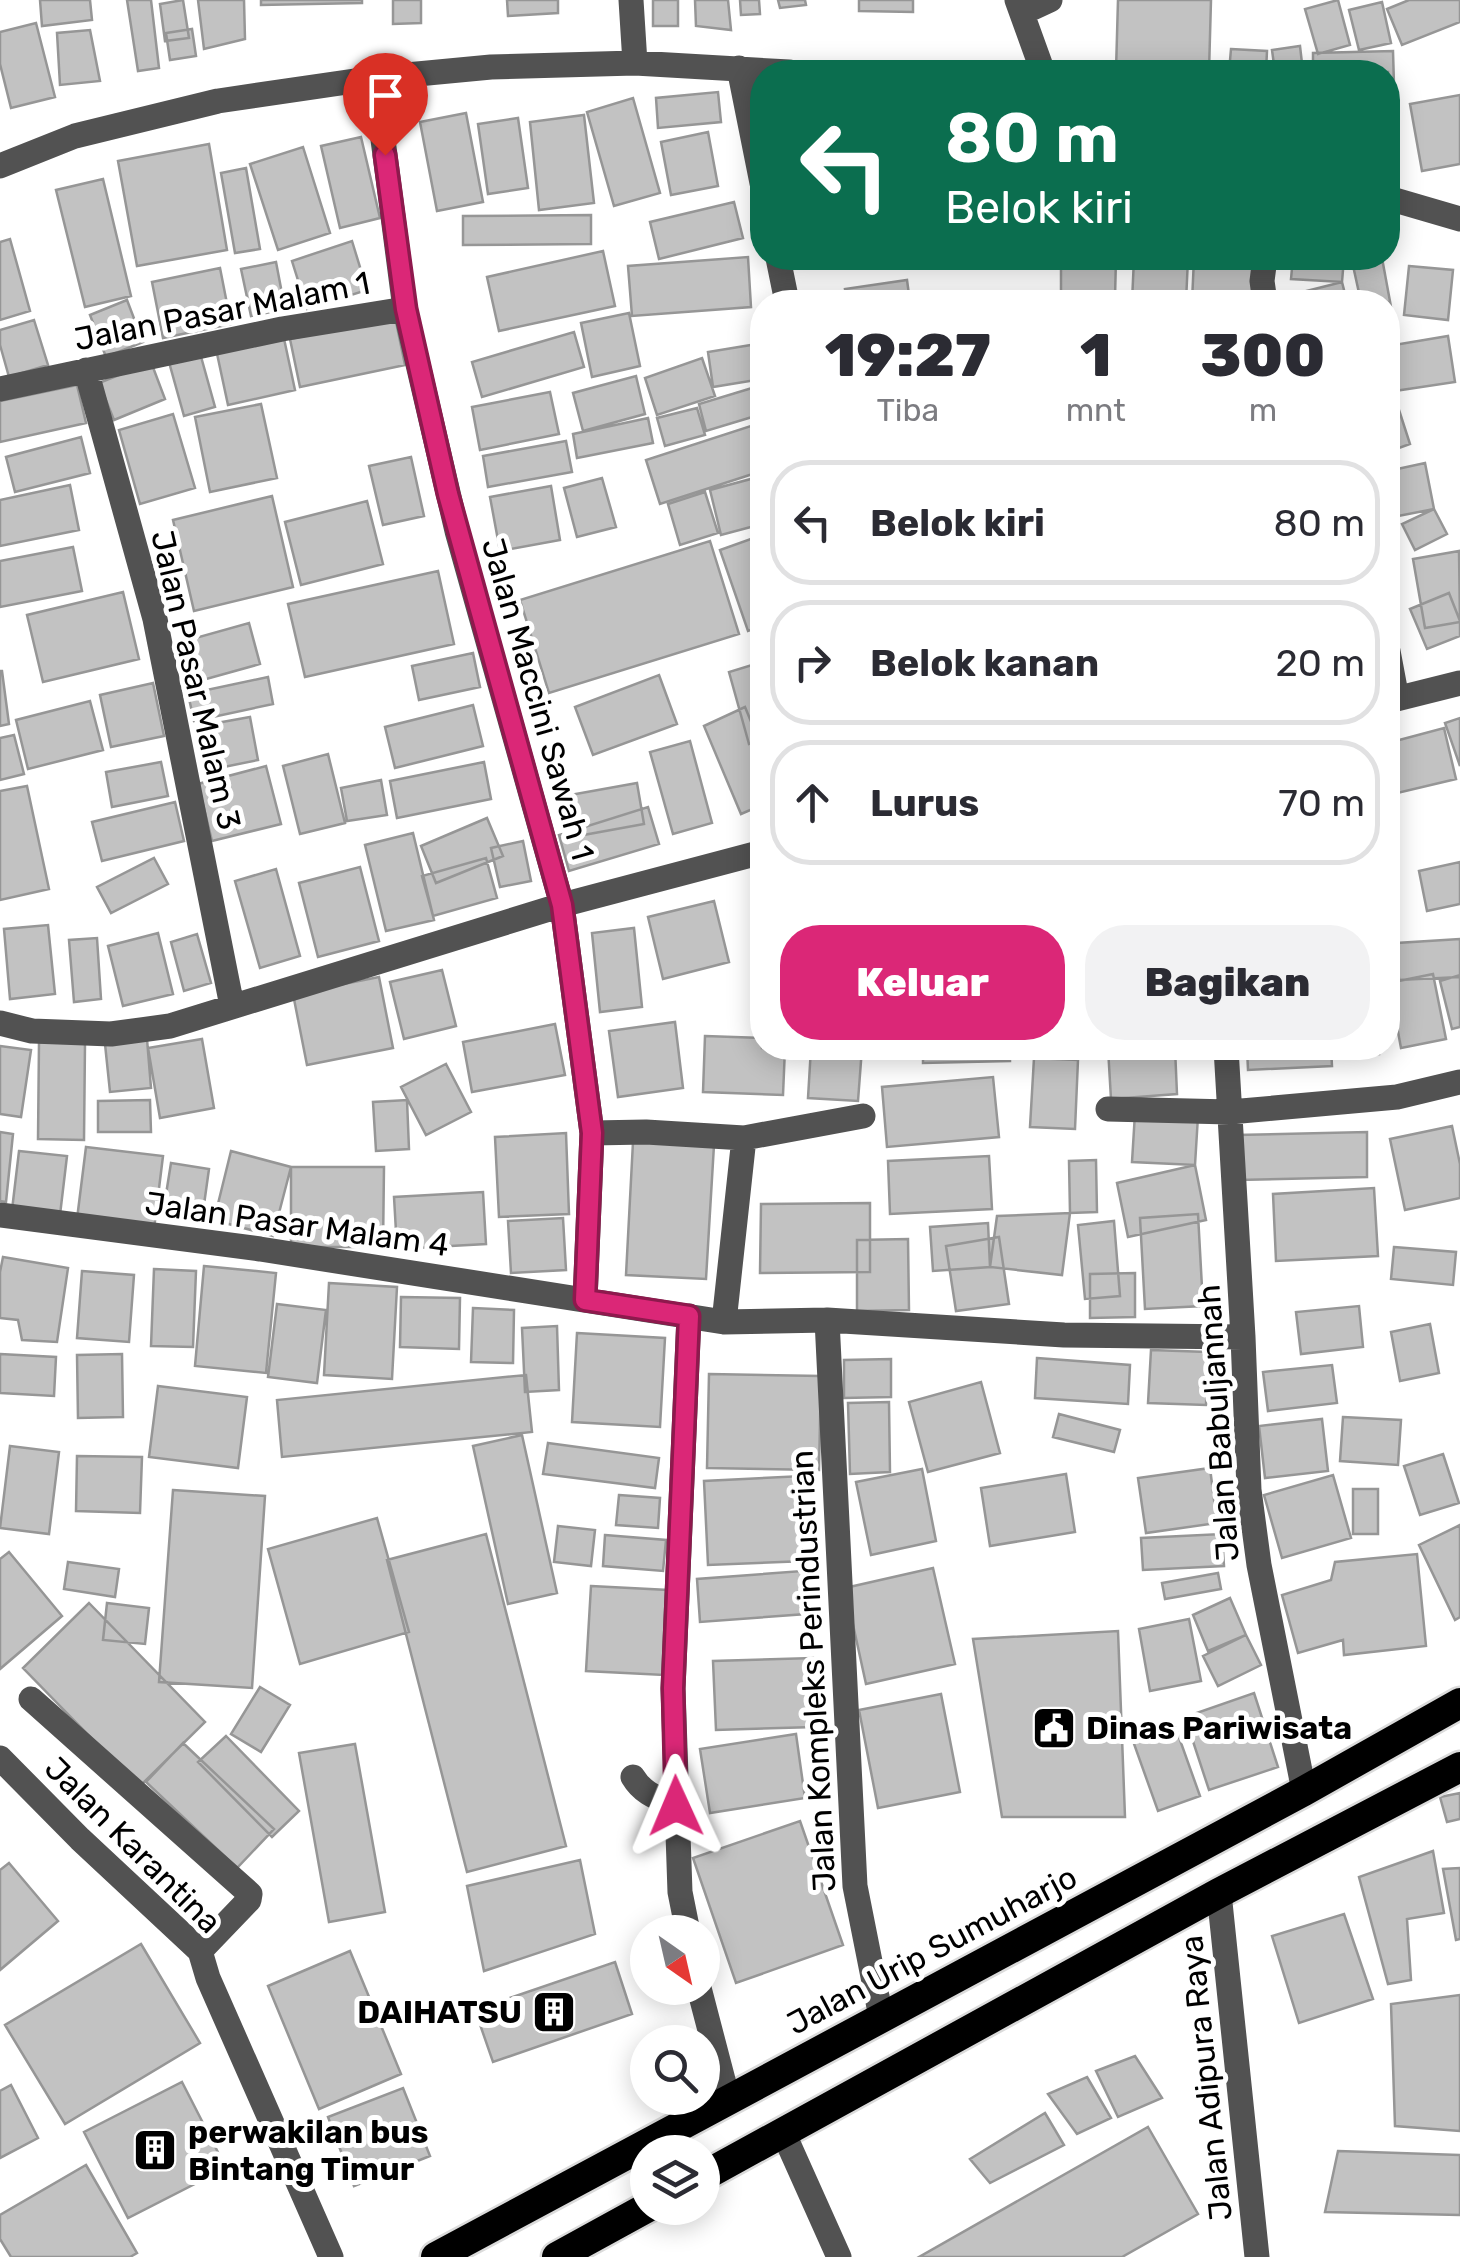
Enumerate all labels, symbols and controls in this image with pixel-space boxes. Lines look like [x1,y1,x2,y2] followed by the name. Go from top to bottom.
[343,53,428,156] pin
[358,68,413,123] icon: arrive
[945,97,1119,180] text: 80 m
[780,100,910,230] icon: left
[945,181,1133,234] text: Belok kiri
[71,264,373,358] street label: Jalan Pasar Malam 1
[825,320,991,391] text: 19:27
[1080,320,1112,391] text: 1
[1200,320,1325,391] text: 300
[876,391,939,429] text: Tiba
[1066,391,1126,429] text: mnt
[1249,391,1277,429] text: m
[785,495,840,550] icon: left
[870,500,1045,546] text: Belok kiri
[1274,500,1365,546] text: 80 m
[143,527,249,833] street label: Jalan Pasar Malam 3
[474,534,602,864] street label: Jalan Maccini Sawah 1
[785,635,840,690] icon: right
[870,640,1099,686] text: Belok kanan
[1275,640,1365,686] text: 20 m
[785,775,840,830] icon: ahead
[870,780,979,826] text: Lurus
[1278,780,1365,826] text: 70 m
[780,925,1065,1040] button: Keluar
[1085,925,1370,1040] button: Bagikan
[143,1184,451,1264] street label: Jalan Pasar Malam 4
[1189,1283,1247,1563] street label: Jalan Babuljannah
[782,1449,844,1893] street label: Jalan Kompleks Perindustrian
[1031,1705,1077,1751] public building icon: Dinas Pariwisata
[1086,1709,1352,1747] place label: Dinas Pariwisata
[37,1749,229,1941] street label: Jalan Karantina
[624,1754,728,1858] position arrow
[781,1858,1083,2042] street label: Jalan Urip Sumuharjo
[630,1915,720,2005] north arrow
[630,1915,720,2225] map controls
[1172,1934,1240,2222] street label: Jalan Adipura Raya
[531,1989,577,2035] building icon: DAIHATSU
[357,1993,522,2031] place label: DAIHATSU
[630,2025,720,2115] button: search
[188,2113,429,2188] place label: perwakilan bus Bintang Timur
[132,2127,178,2173] building icon: perwakilan bus Bintang Timur
[630,2135,720,2225] button: layers

